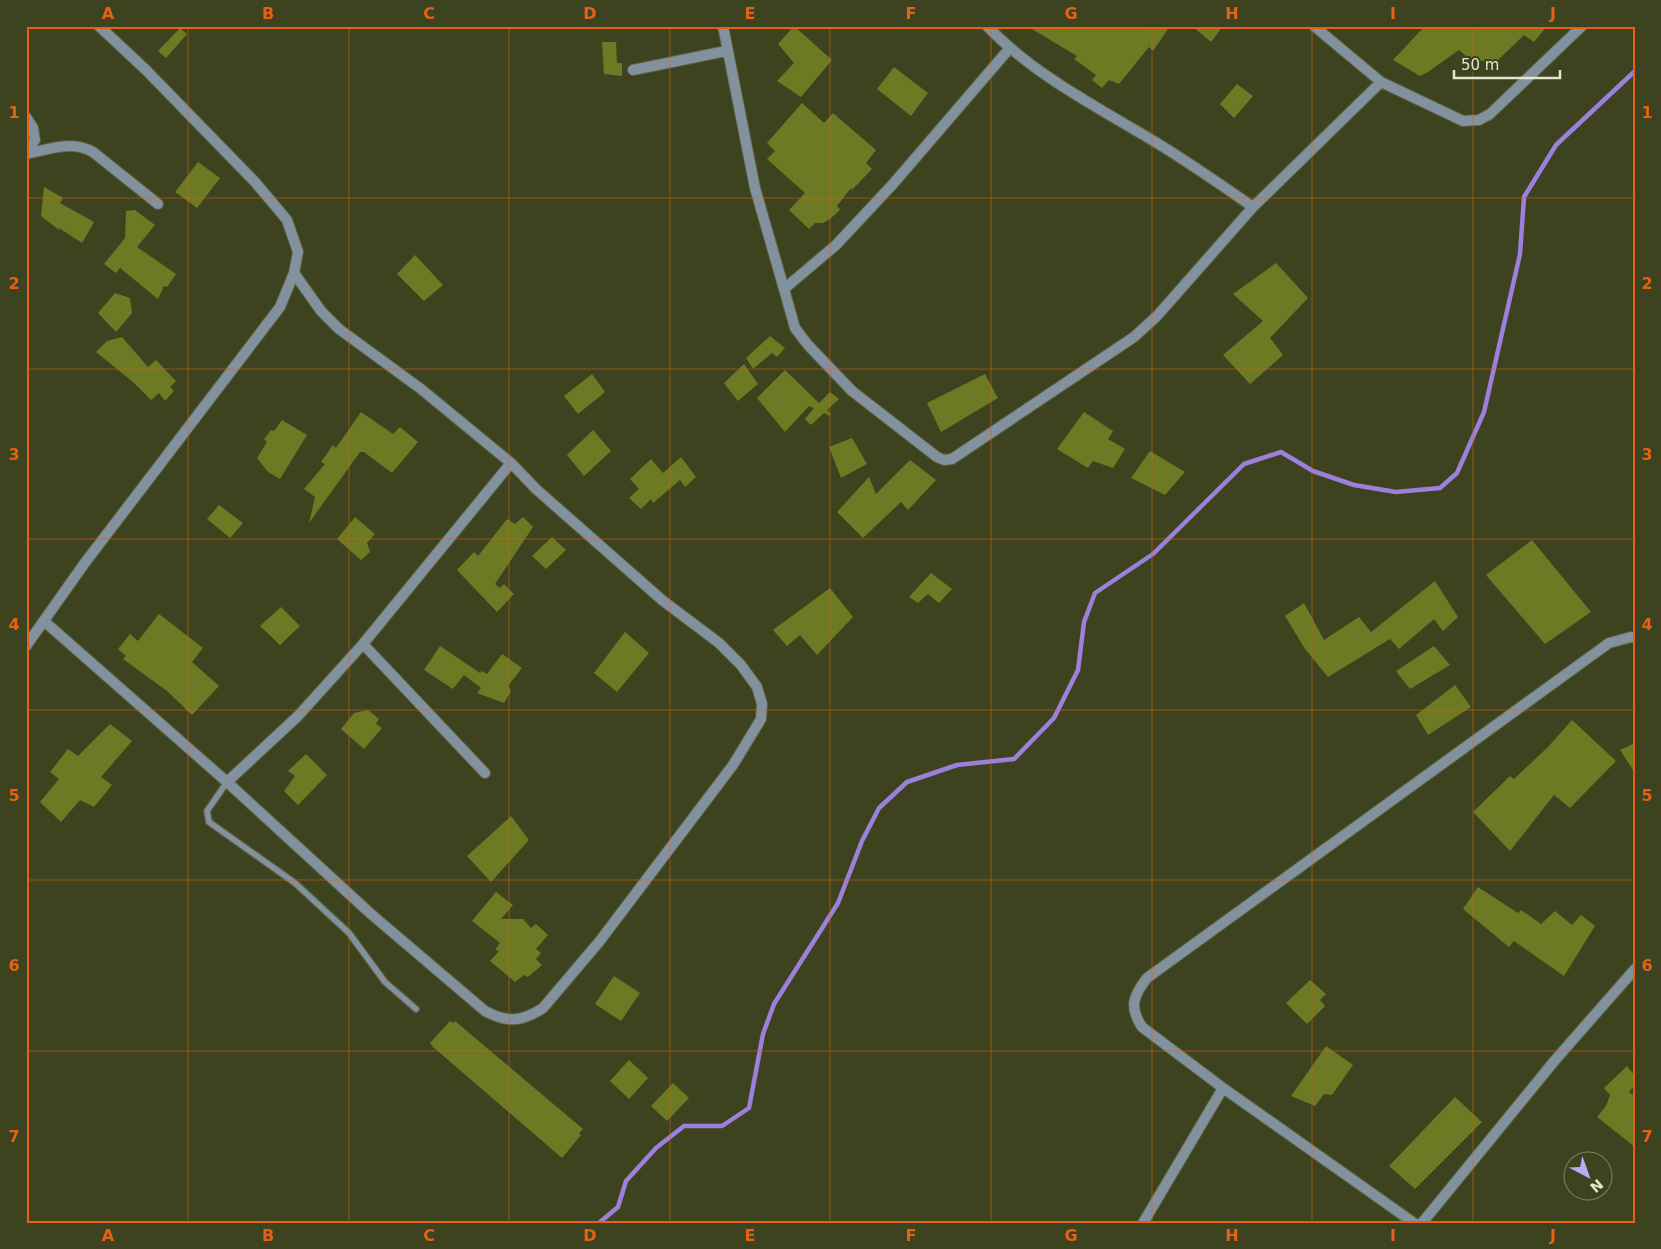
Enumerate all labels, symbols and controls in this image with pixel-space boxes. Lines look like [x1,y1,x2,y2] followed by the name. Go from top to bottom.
[102,4,115,23] text: A
[262,4,274,23] text: B
[423,4,435,23] text: C
[583,4,597,23] text: D
[745,4,755,23] text: E
[906,4,916,23] text: F
[1064,4,1078,23] text: G
[1225,4,1239,23] text: H
[1390,4,1396,23] text: I
[1549,4,1556,23] text: J
[1454,48,1560,80] scale bar
[1461,56,1499,74] text: 50 m
[8,103,20,122] text: 1
[1641,103,1653,122] text: 1
[8,274,20,293] text: 2
[1641,274,1653,293] text: 2
[8,445,20,464] text: 3
[1641,445,1653,464] text: 3
[8,615,20,634] text: 4
[1641,615,1653,634] text: 4
[8,786,20,805] text: 5
[1641,786,1653,805] text: 5
[8,956,20,975] text: 6
[1641,956,1653,975] text: 6
[8,1127,20,1146] text: 7
[1641,1127,1653,1146] text: 7
[1564,1152,1614,1202] north arrow
[1587,1176,1606,1196] text: N
[102,1226,115,1245] text: A
[262,1226,274,1245] text: B
[423,1226,435,1245] text: C
[583,1226,597,1245] text: D
[745,1226,755,1245] text: E
[906,1226,916,1245] text: F
[1064,1226,1078,1245] text: G
[1225,1226,1239,1245] text: H
[1390,1226,1396,1245] text: I
[1549,1226,1556,1245] text: J

